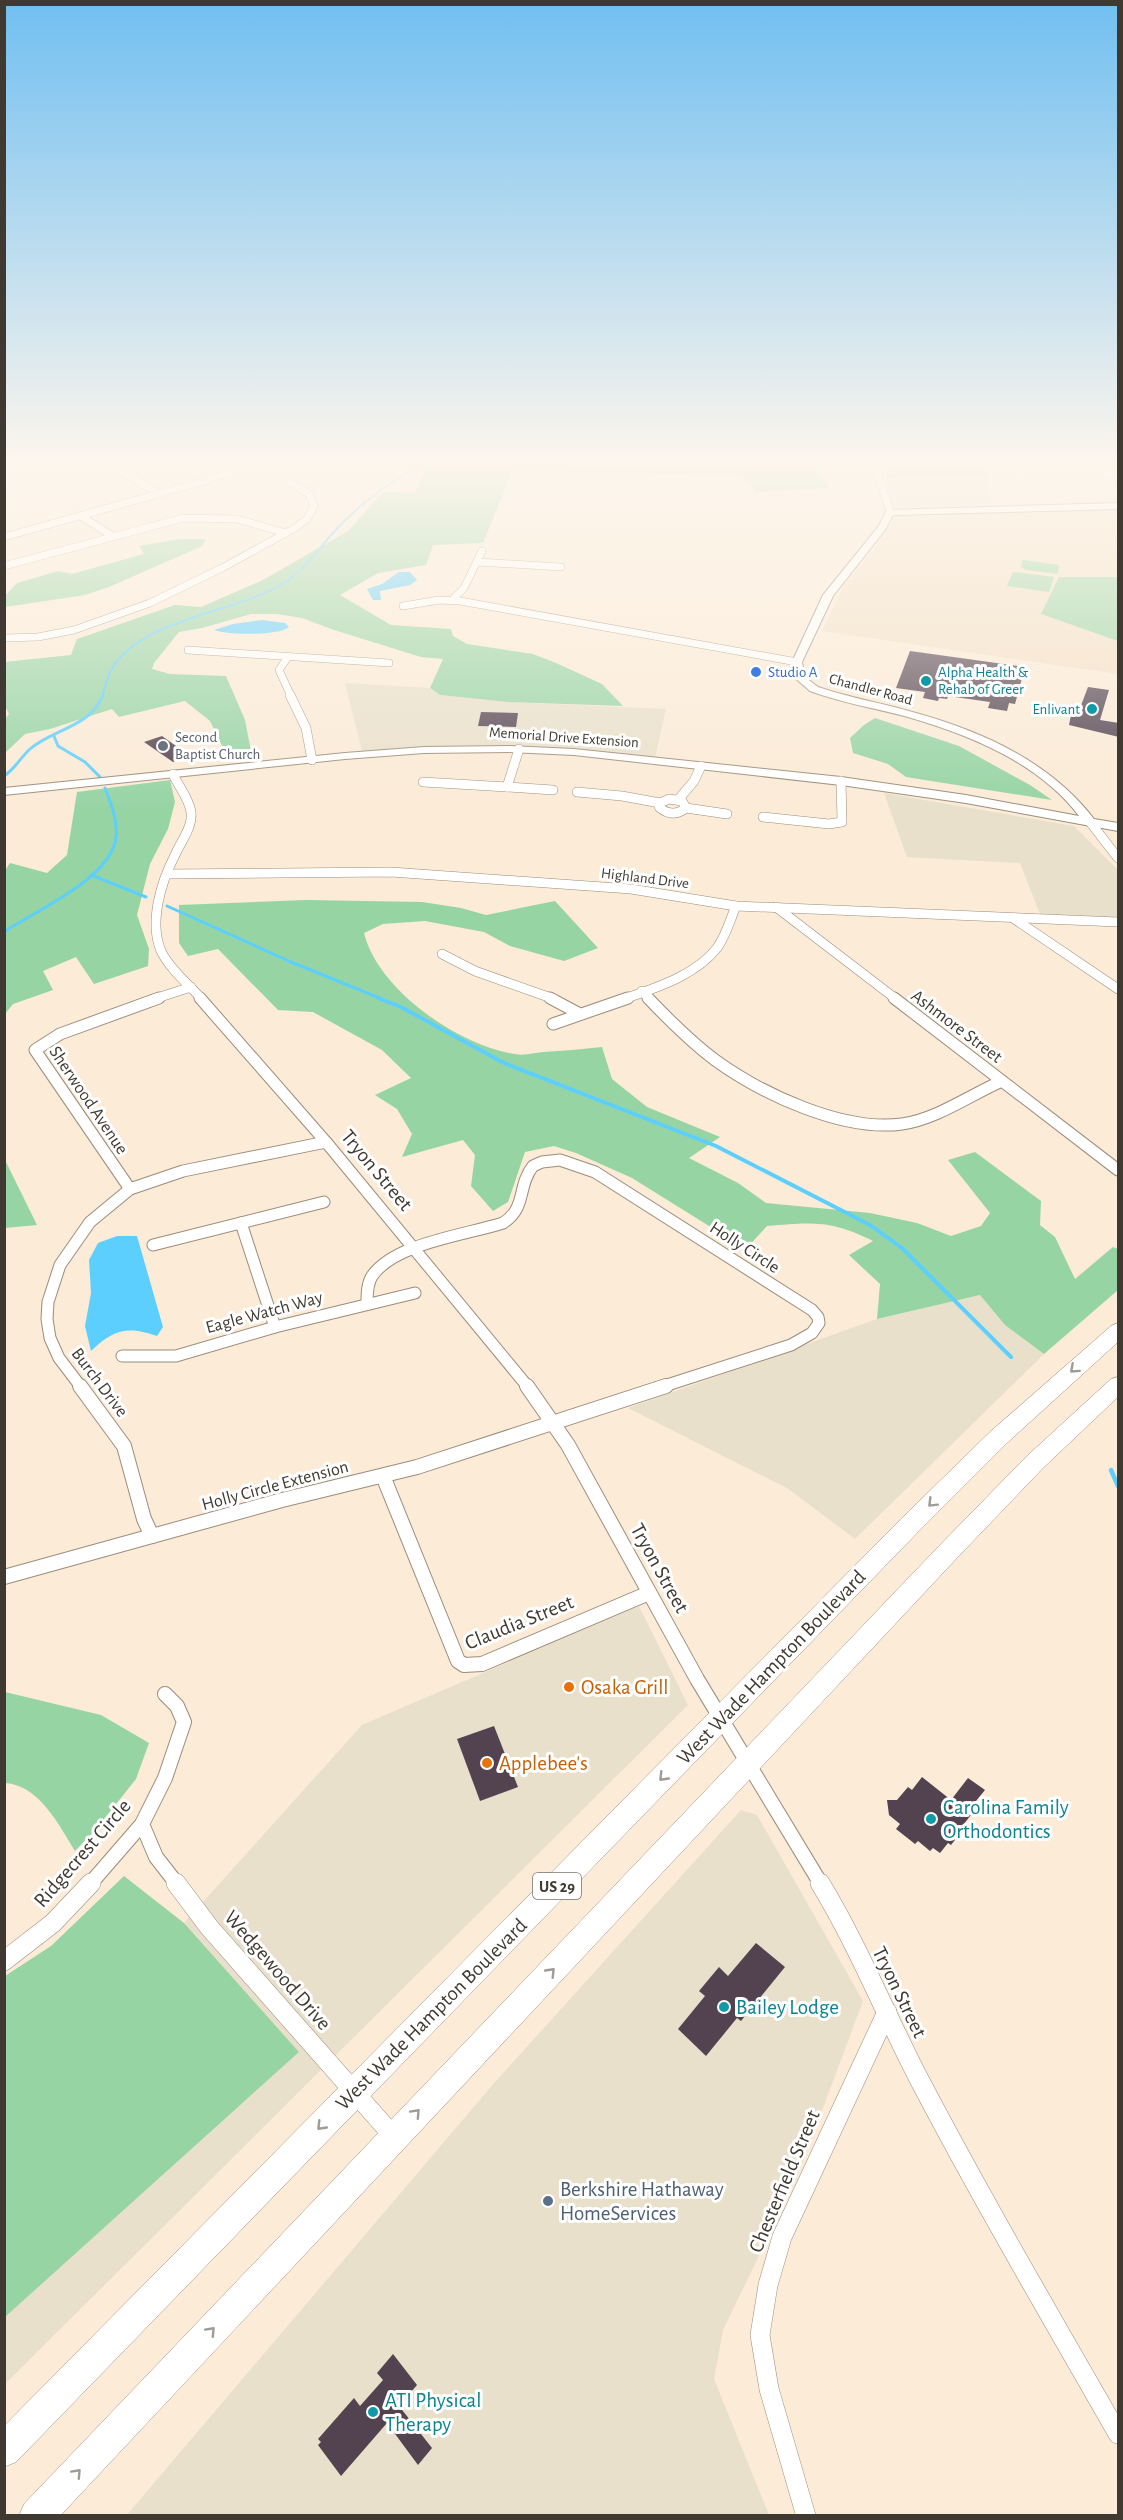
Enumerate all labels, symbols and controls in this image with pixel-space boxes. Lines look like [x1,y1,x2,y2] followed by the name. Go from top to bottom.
[749,665,763,679] marker: Studio A
[768,665,818,680] place label: Studio A
[938,665,1029,697] place label: Alpha Health & Rehab of Greer
[828,671,914,708] street label: Chandler Road
[919,674,933,688] marker: Alpha Health & Rehab of Greer
[1032,702,1080,717] place label: Enlivant
[1085,702,1099,716] marker: Enlivant
[489,725,639,750] street label: Memorial Drive Extension
[175,730,260,762] place label: Second Baptist Church
[156,739,170,753] marker: Second Baptist Church
[600,866,690,891] street label: Highland Drive
[908,987,1005,1067] street label: Ashmore Street
[45,1043,131,1158] street label: Sherwood Avenue
[337,1126,417,1215] street label: Tryon Street
[706,1219,783,1277] street label: Holly Circle
[204,1289,325,1337] street label: Eagle Watch Way
[68,1345,131,1420] street label: Burch Drive
[1070,1362,1081,1373] one-way arrow
[200,1458,351,1514] street label: Holly Circle Extension
[929,1496,939,1507] one-way arrow
[627,1520,693,1617] street label: Tryon Street
[673,1566,870,1769] street label: West Wade Hampton Boulevard
[462,1591,577,1654] street label: Claudia Street
[581,1677,669,1698] place label: Osaka Grill
[562,1680,576,1694] marker: Osaka Grill
[499,1753,588,1774] place label: Applebee's
[480,1756,494,1770] marker: Applebee's
[660,1770,671,1781] one-way arrow
[30,1795,135,1911] street label: Ridgecrest Circle
[943,1797,1069,1842] place label: Carolina Family Orthodontics
[924,1812,938,1826] marker: Carolina Family Orthodontics
[533,1873,581,1899] road number: US 29
[220,1907,335,2034] street label: Wedgewood Drive
[332,1915,531,2114] street label: West Wade Hampton Boulevard
[869,1943,931,2041] street label: Tryon Street
[543,1968,554,1979] one-way arrow
[736,1997,839,2018] place label: Bailey Lodge
[717,2000,731,2014] marker: Bailey Lodge
[745,2107,824,2255] street label: Chesterfield Street
[409,2110,420,2121] one-way arrow
[317,2119,328,2130] one-way arrow
[560,2179,724,2224] place label: Berkshire Hathaway HomeServices
[541,2194,555,2208] marker: Berkshire Hathaway HomeServices
[203,2328,214,2339] one-way arrow
[385,2390,481,2435] place label: ATI Physical Therapy
[366,2405,380,2419] marker: ATI Physical Therapy
[69,2469,80,2480] one-way arrow

